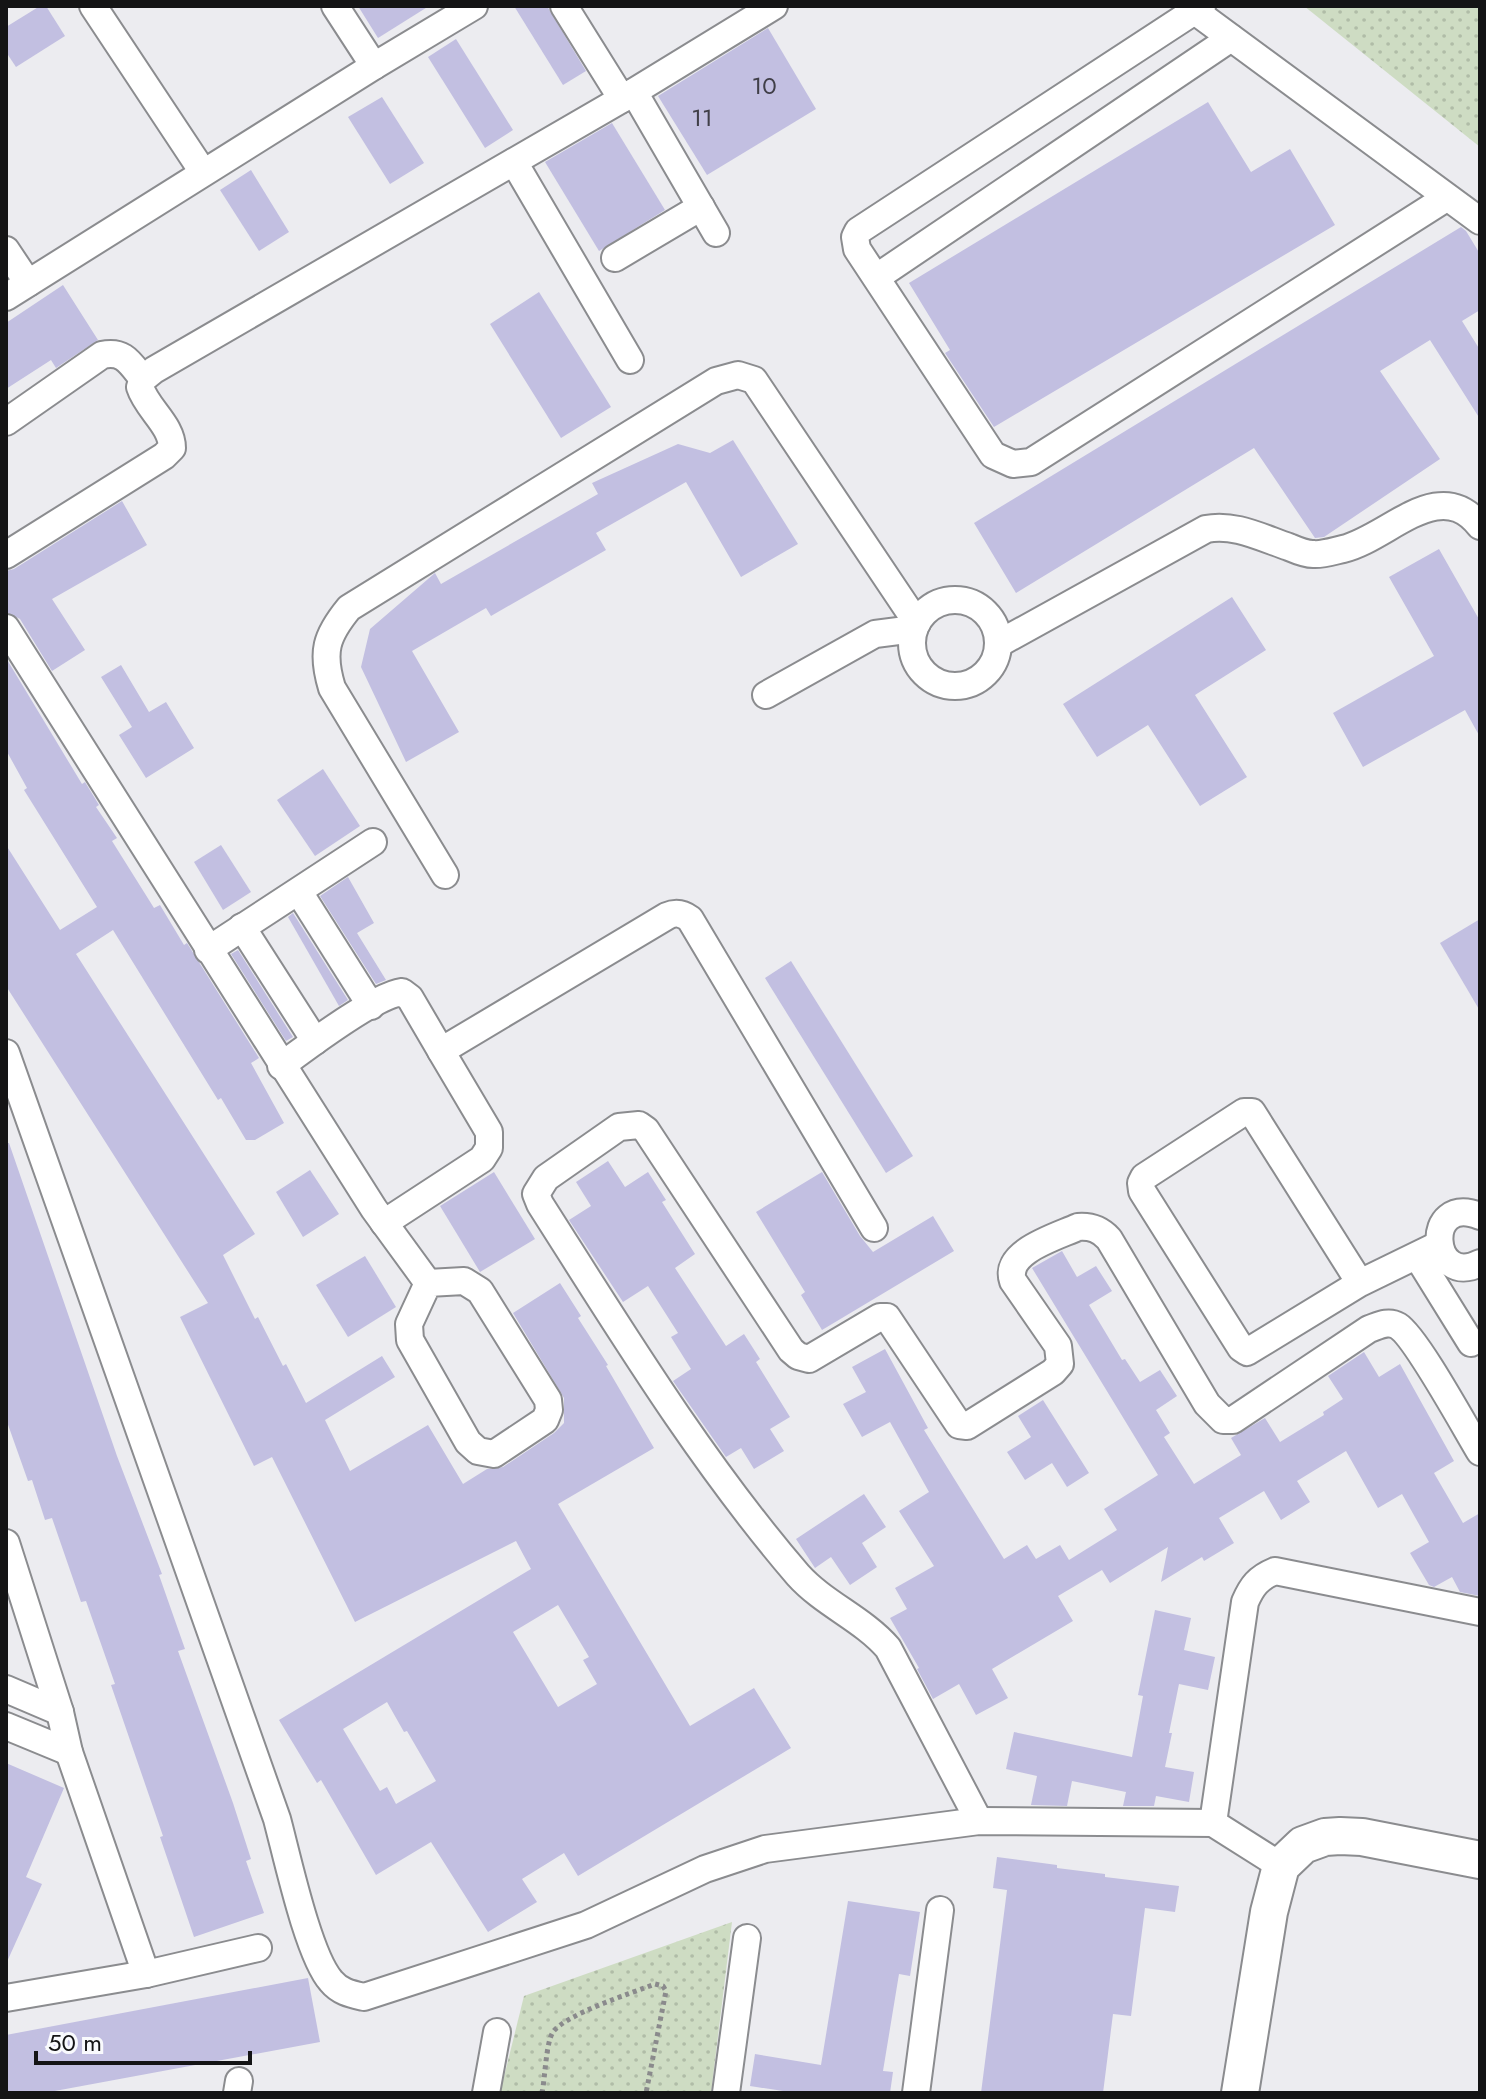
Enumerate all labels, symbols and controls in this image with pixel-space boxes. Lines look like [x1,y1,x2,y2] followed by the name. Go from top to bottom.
[751,68,777,103] house number: 10
[691,100,713,135] house number: 11
[36,2015,250,2065] scale bar
[48,2025,102,2060] text: 50 m

